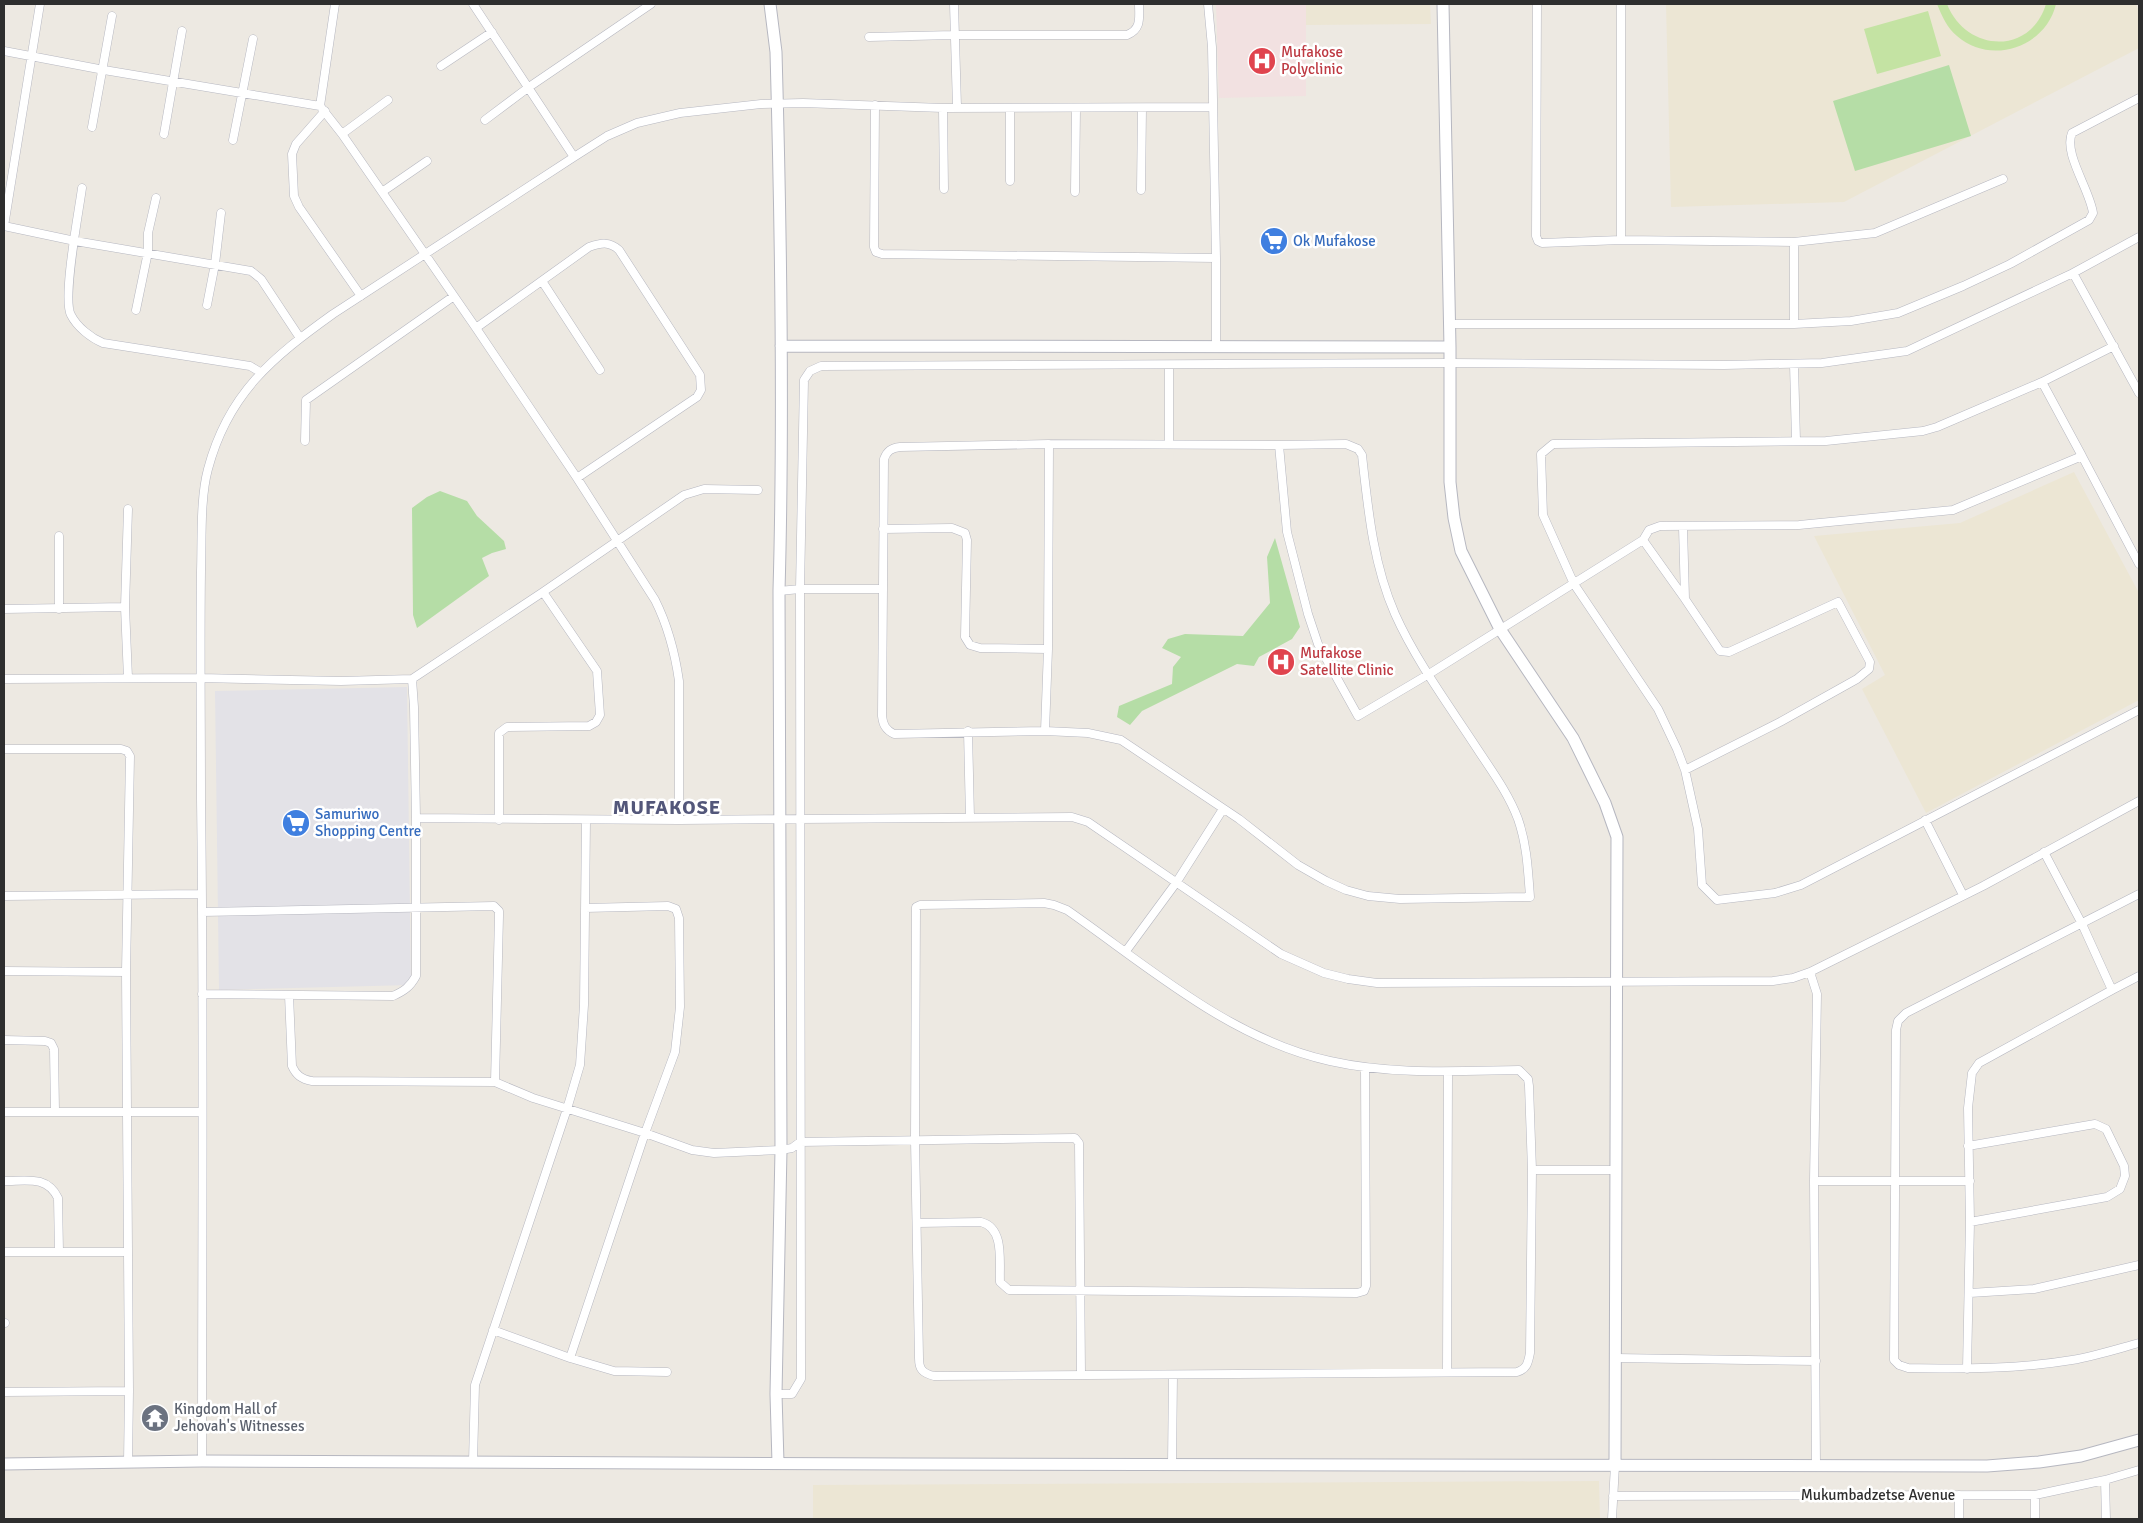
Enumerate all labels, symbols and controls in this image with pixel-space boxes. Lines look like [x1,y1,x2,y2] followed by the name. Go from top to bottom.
[1281,43,1343,78] place label: Mufakose Polyclinic
[1247,46,1277,76] hospital icon: Mufakose Polyclinic
[1259,226,1289,256] supermarket icon: Ok Mufakose
[1293,232,1376,250] place label: Ok Mufakose
[1300,644,1394,679] place label: Mufakose Satellite Clinic
[1266,647,1296,677] hospital icon: Mufakose Satellite Clinic
[613,795,721,820] district label: MUFAKOSE
[315,805,421,840] place label: Samuriwo Shopping Centre
[281,808,311,838] supermarket icon: Samuriwo Shopping Centre
[174,1400,305,1435] place label: Kingdom Hall of Jehovah's Witnesses
[140,1403,170,1433] temple icon: Kingdom Hall of Jehovah's Witnesses
[1801,1486,1955,1504] street label: Mukumbadzetse Avenue

